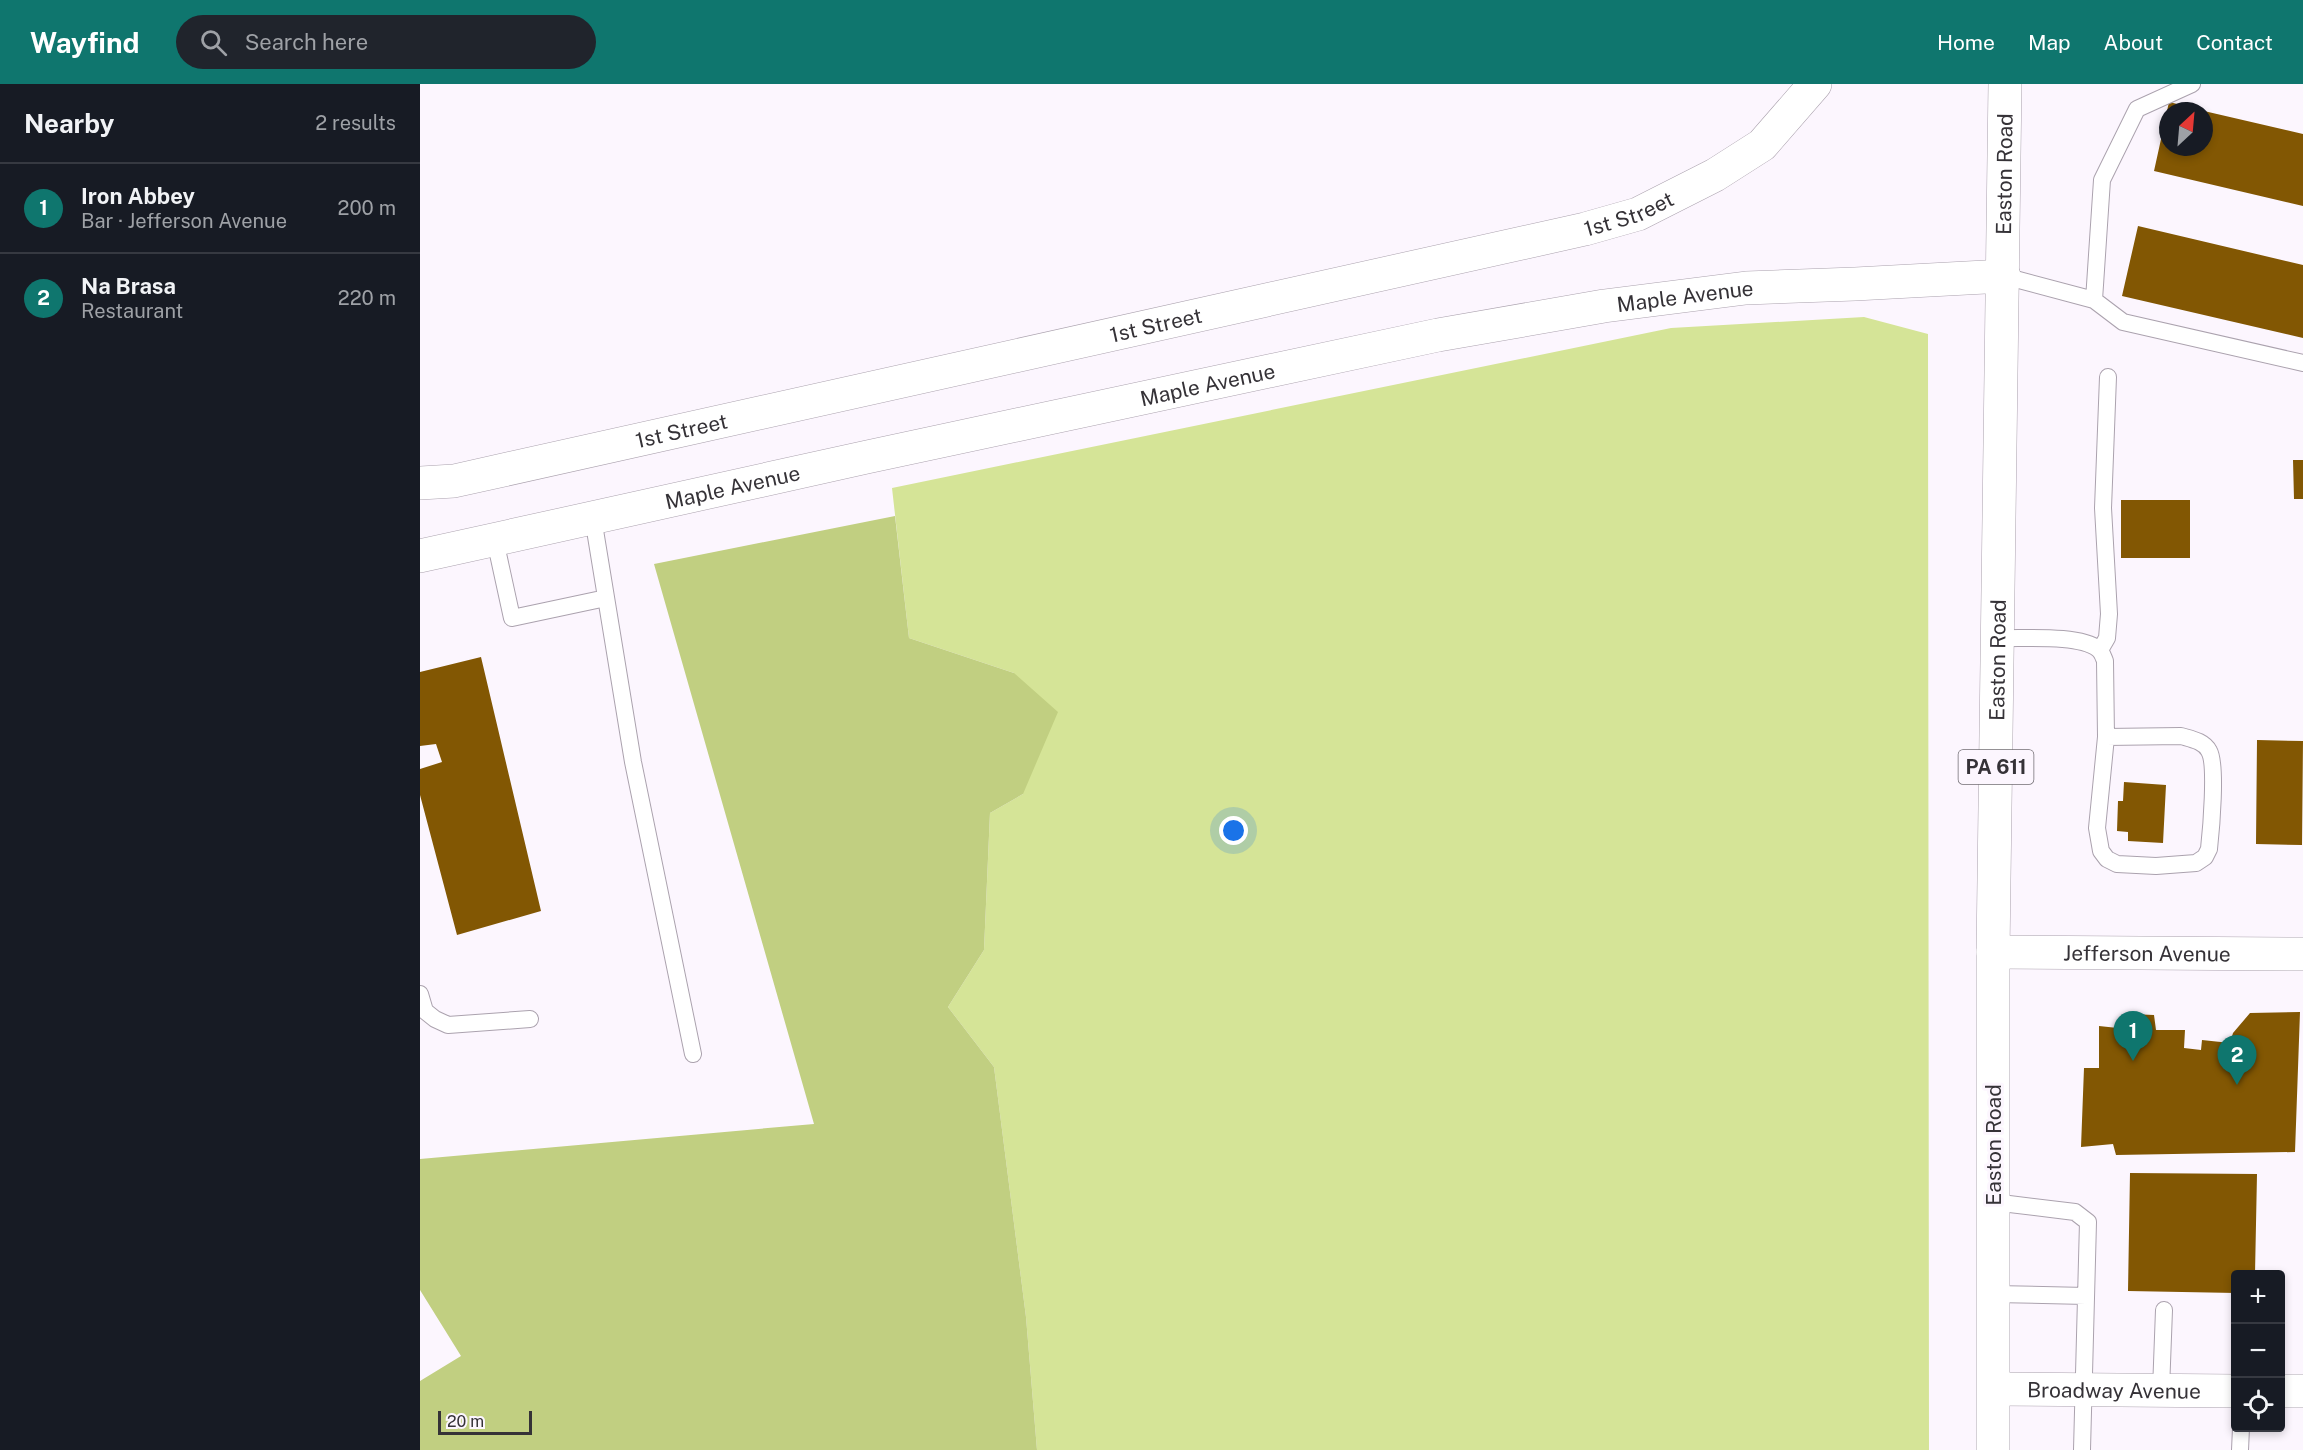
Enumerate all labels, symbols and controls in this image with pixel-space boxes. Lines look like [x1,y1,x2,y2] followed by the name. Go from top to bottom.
[176,15,596,69] search box
[30,26,140,59] text: Wayfind
[197,26,230,59] icon: search
[245,29,368,55] text: Search here
[1937,30,1995,55] text: Home
[2028,30,2071,55] text: Map
[2104,30,2163,55] text: About
[2196,30,2273,55] text: Contact
[2159,102,2213,156] north arrow
[24,108,114,139] text: Nearby
[315,111,396,135] text: 2 results
[1990,113,2017,235] street label: Easton Road
[81,183,195,209] text: Iron Abbey
[1581,186,1677,241] street label: 1st Street
[39,196,48,220] text: 1
[338,196,396,220] text: 200 m
[81,209,287,233] text: Bar · Jefferson Avenue
[81,273,176,299] text: Na Brasa
[1615,275,1754,317] street label: Maple Avenue
[37,286,50,310] text: 2
[338,286,396,310] text: 220 m
[81,299,183,323] text: Restaurant
[1107,302,1204,347] street label: 1st Street
[1138,358,1277,411] street label: Maple Avenue
[633,408,730,453] street label: 1st Street
[663,460,802,514] street label: Maple Avenue
[1984,599,2010,721] street label: Easton Road
[1958,750,2034,784] road number: PA 611
[1219,816,1248,845] your location
[2063,940,2231,966] street label: Jefferson Avenue
[2114,1012,2152,1061] pin: 1
[2218,1036,2256,1085] pin: 2
[1981,1084,2006,1206] street label: Easton Road
[2231,1270,2285,1432] map controls
[2231,1270,2285,1324] button: +
[2231,1324,2285,1378] button: −
[2027,1377,2201,1403] street label: Broadway Avenue
[2231,1378,2285,1432] button: locate
[438,1408,532,1436] scale bar
[447,1412,484,1431] text: 20 m

